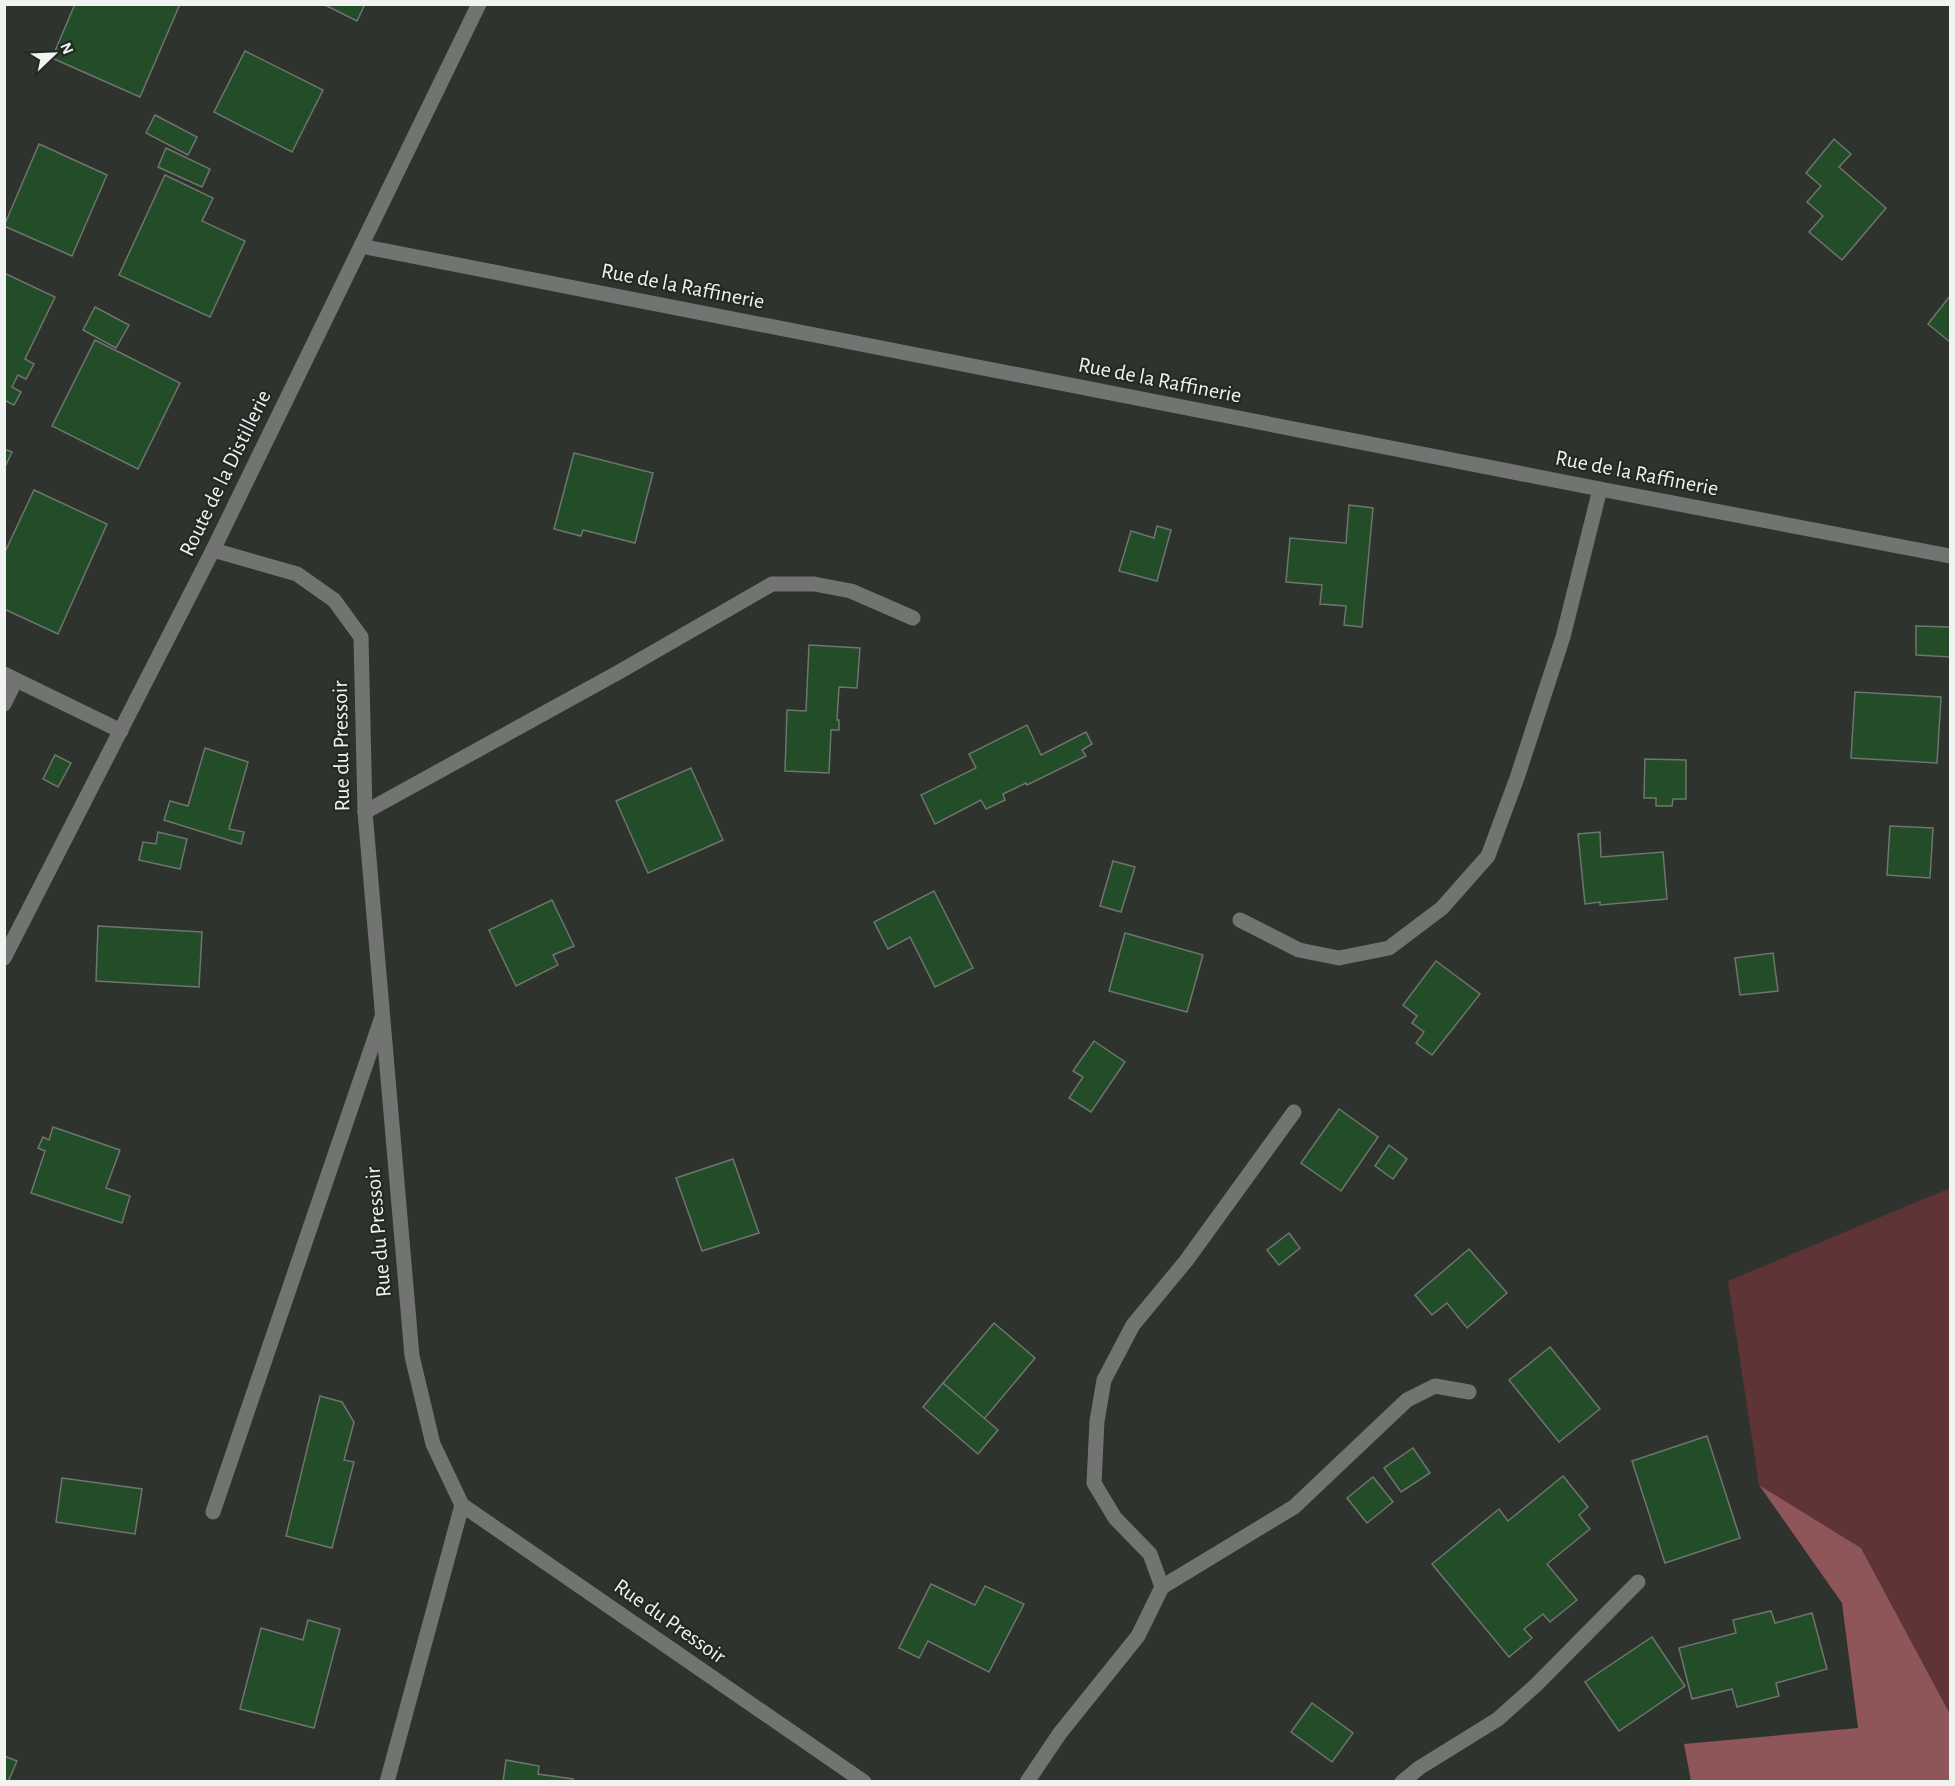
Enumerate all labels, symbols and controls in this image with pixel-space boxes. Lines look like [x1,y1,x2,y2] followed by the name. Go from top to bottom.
[24,24,84,84] north arrow
[57,40,76,57] text: N
[600,259,766,313] street label: Rue de la Raffinerie
[1077,353,1243,407] street label: Rue de la Raffinerie
[175,386,275,560] street label: Route de la Distillerie
[1554,446,1720,500] street label: Rue de la Raffinerie
[329,680,353,812] street label: Rue du Pressoir
[361,1166,395,1298] street label: Rue du Pressoir
[610,1574,730,1668] street label: Rue du Pressoir

